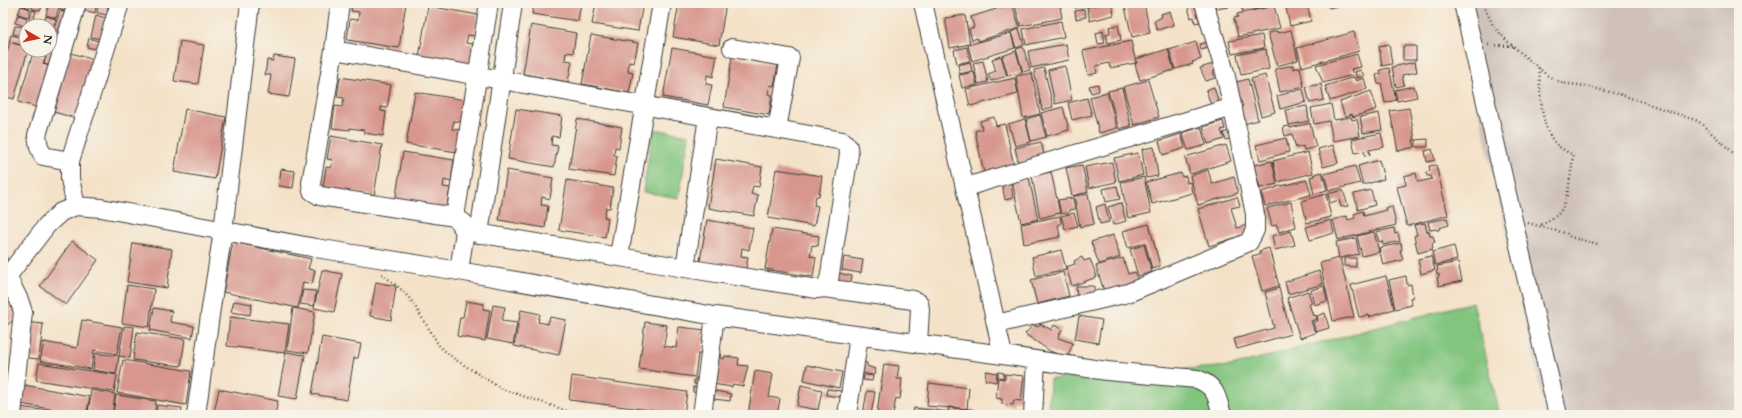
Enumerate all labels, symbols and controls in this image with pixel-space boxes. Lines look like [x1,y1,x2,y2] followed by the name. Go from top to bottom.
[18,18,58,58] north arrow
[39,34,56,46] text: N

